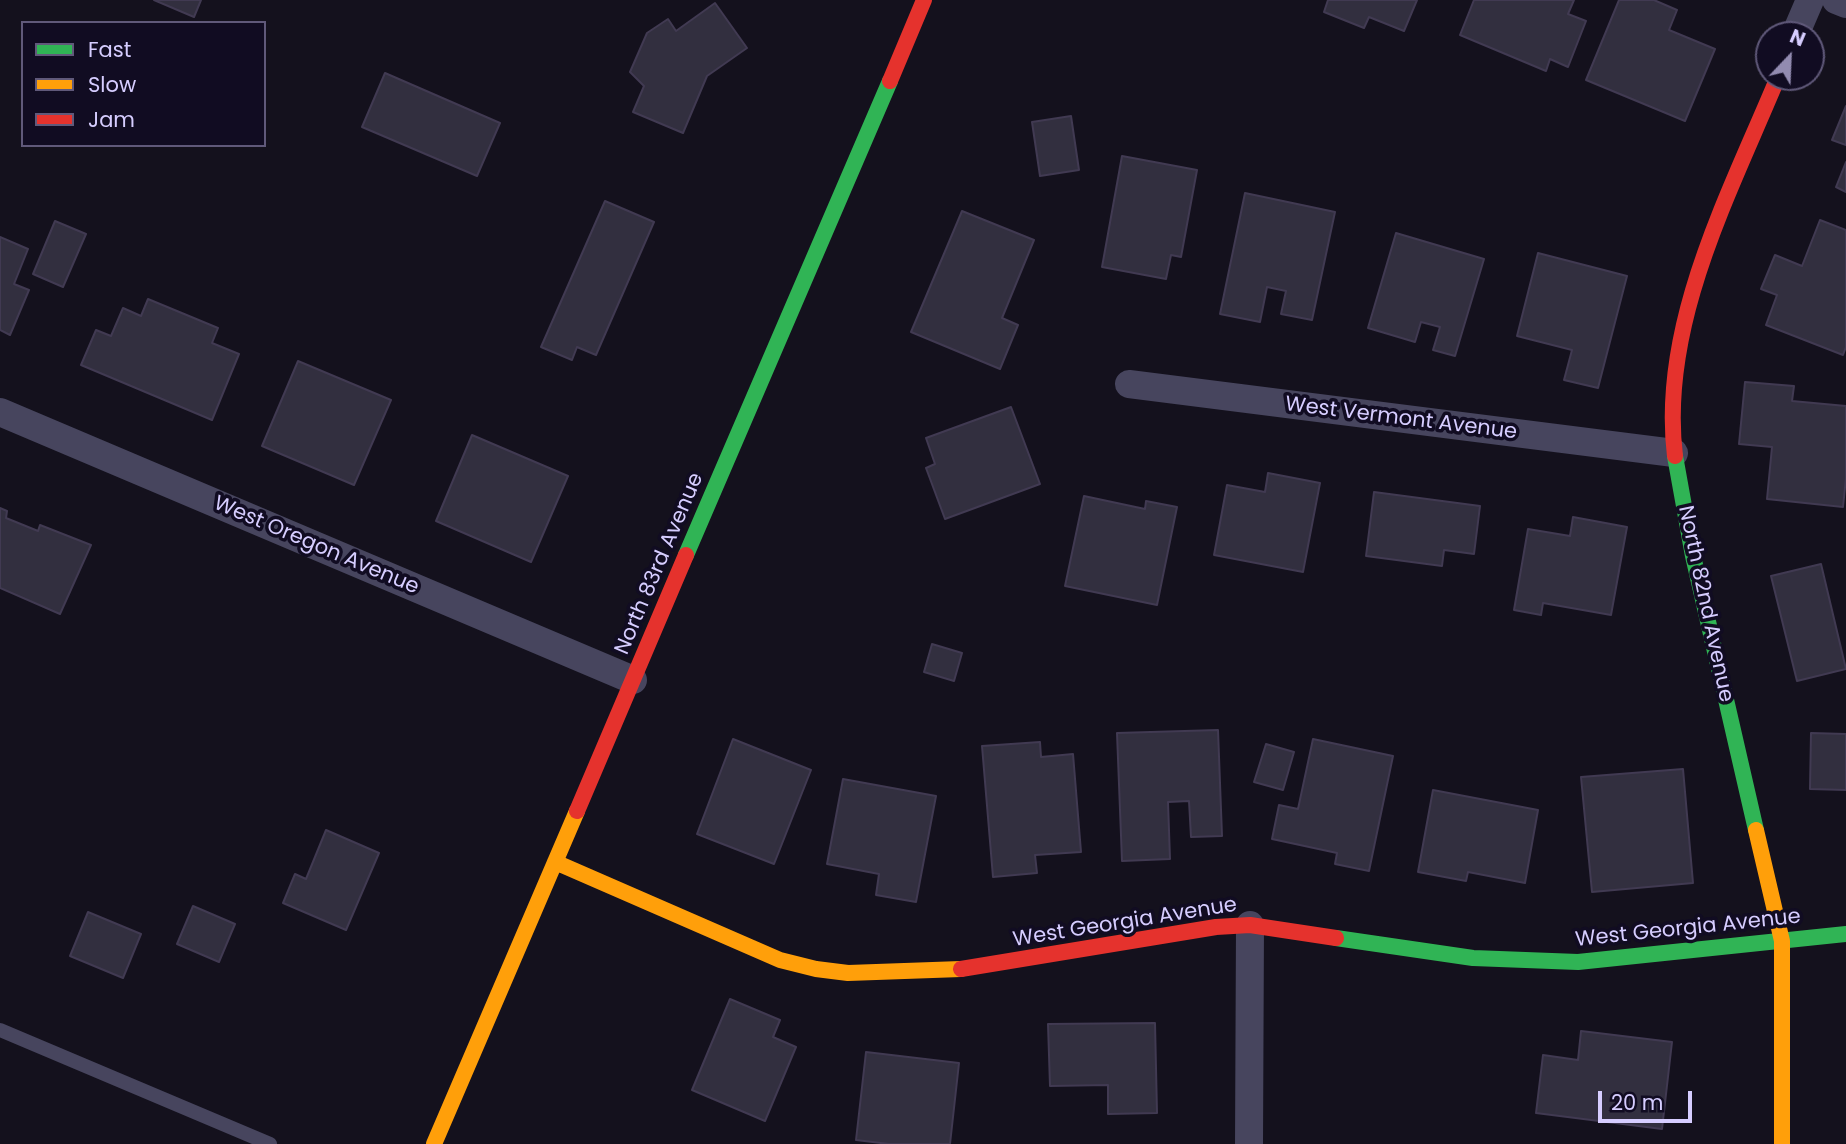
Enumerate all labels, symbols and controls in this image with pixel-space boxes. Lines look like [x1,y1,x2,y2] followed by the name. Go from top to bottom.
[21,21,266,147] legend
[1755,21,1825,91] north arrow
[1786,23,1809,53] text: N
[88,35,131,64] text: Fast
[88,70,136,99] text: Slow
[88,105,135,134] text: Jam
[1284,392,1518,446] street label: West Vermont Avenue
[610,469,710,659] street label: North 83rd Avenue
[210,491,422,601] street label: West Oregon Avenue
[1672,503,1738,705] street label: North 82nd Avenue
[1011,893,1239,953] street label: West Georgia Avenue
[1574,905,1802,953] street label: West Georgia Avenue
[1601,1078,1696,1122] scale bar
[1611,1088,1664,1117] text: 20 m

